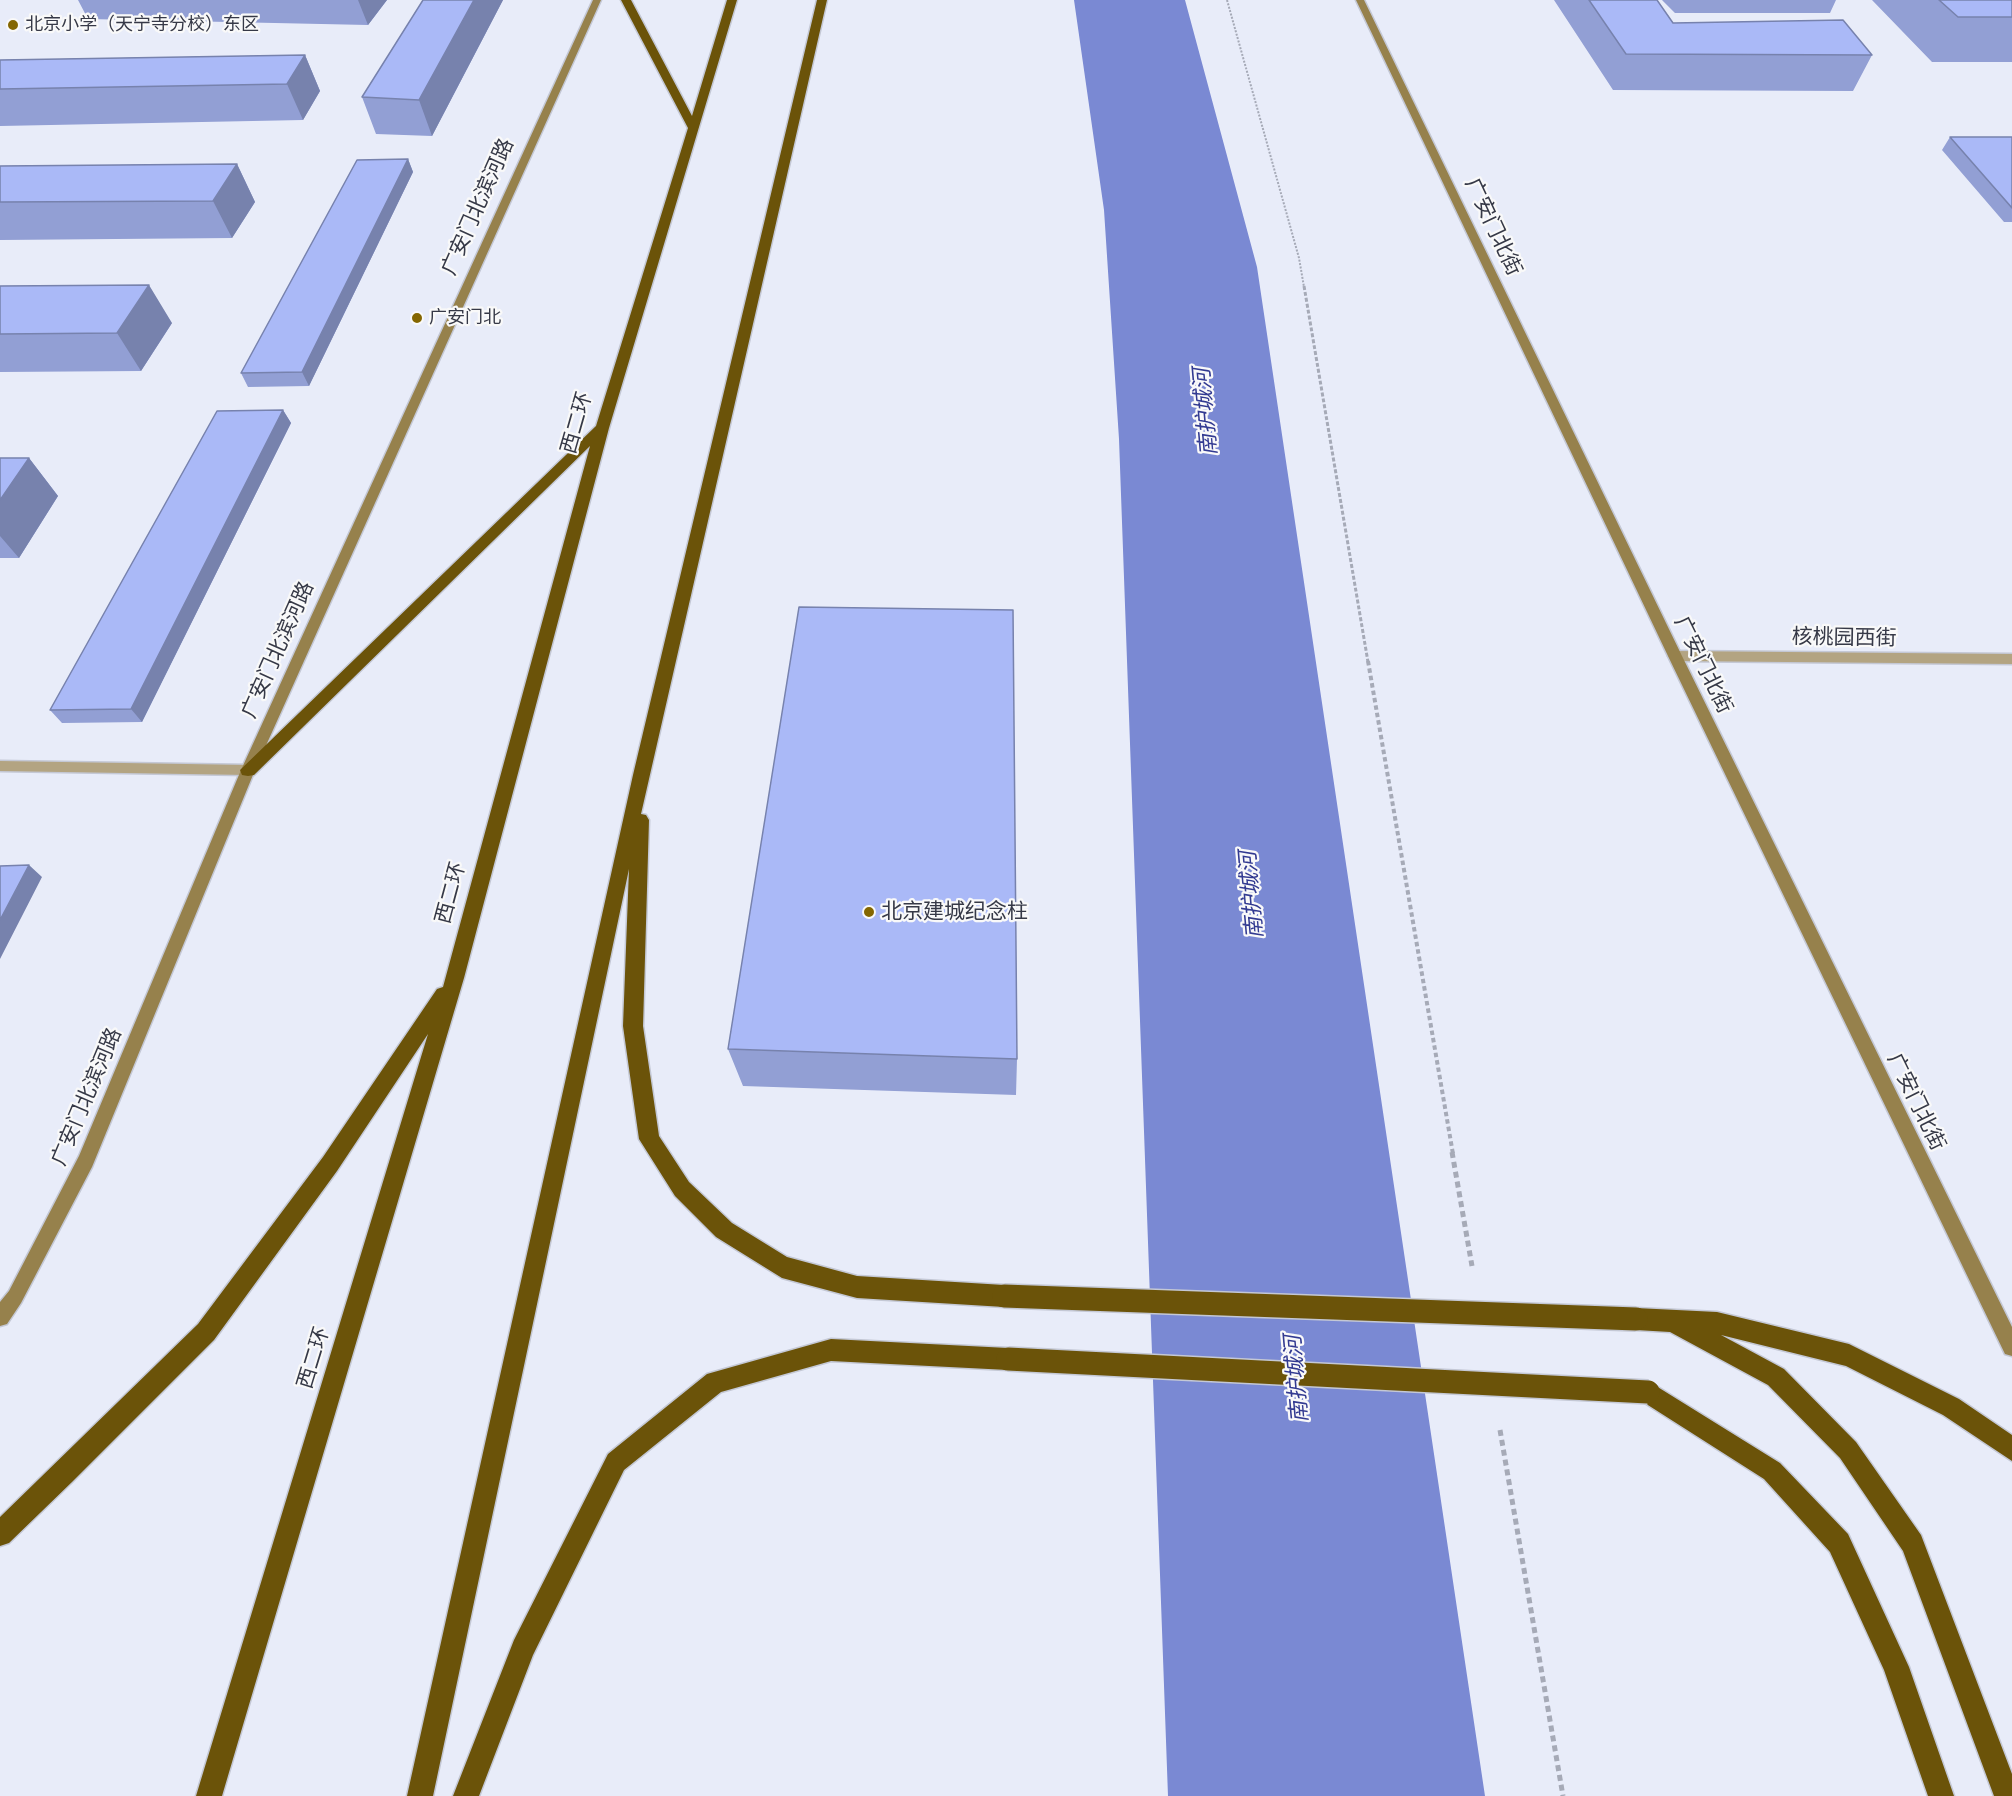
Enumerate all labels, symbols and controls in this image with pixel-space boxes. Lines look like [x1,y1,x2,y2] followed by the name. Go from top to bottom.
[25,14,259,36] place label: 北京小学（天宁寺分校）东区
[6,18,20,32] marker: 北京小学（天宁寺分校）东区
[437,135,519,279] street label: 广安门北滨河路
[1459,174,1527,280] street label: 广安门北街
[429,307,501,329] place label: 广安门北
[410,311,424,325] marker: 广安门北
[1189,367,1223,457] water label: 南护城河
[556,389,598,457] street label: 西二环
[237,578,319,722] street label: 广安门北滨河路
[1669,612,1737,718] street label: 广安门北街
[1791,624,1897,652] street label: 核桃园西街
[1235,850,1269,940] water label: 南护城河
[431,859,471,927] street label: 西二环
[881,899,1028,925] place label: 北京建城纪念柱
[862,905,876,919] marker: 北京建城纪念柱
[47,1024,127,1170] street label: 广安门北滨河路
[1882,1049,1950,1155] street label: 广安门北街
[293,1324,335,1392] street label: 西二环
[1280,1334,1314,1424] water label: 南护城河

